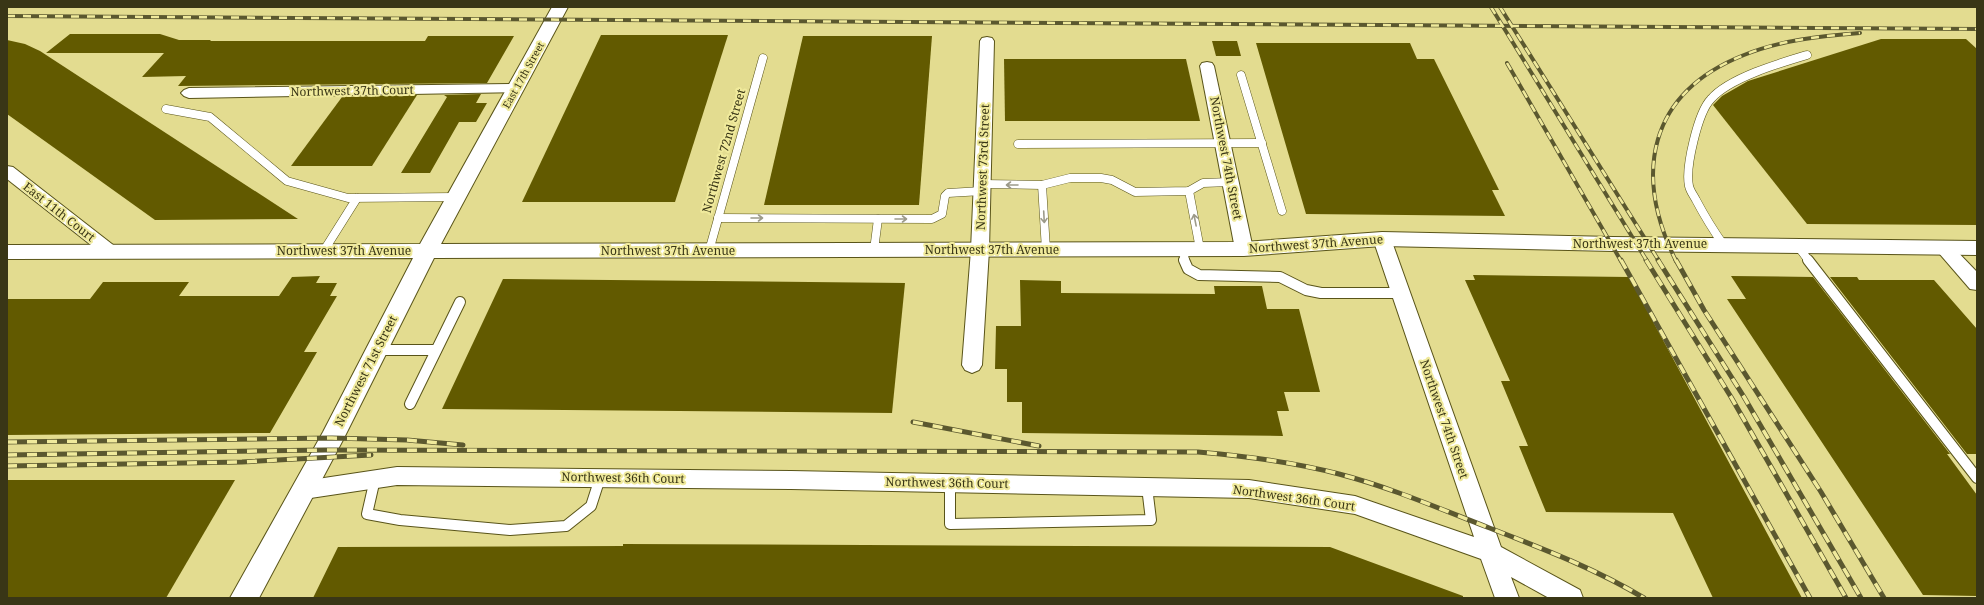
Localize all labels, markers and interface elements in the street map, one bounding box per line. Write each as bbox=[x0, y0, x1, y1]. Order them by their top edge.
street label: East 17th Street bbox=[499, 39, 547, 111]
street label: Northwest 37th Court bbox=[290, 81, 414, 100]
street label: Northwest 72nd Street bbox=[698, 87, 749, 215]
street label: Northwest 74th Street bbox=[1206, 95, 1247, 221]
street label: Northwest 73rd Street bbox=[972, 104, 993, 230]
street label: East 11th Court bbox=[20, 178, 99, 245]
one-way arrow bbox=[1006, 181, 1019, 189]
one-way arrow bbox=[1040, 210, 1047, 223]
one-way arrow bbox=[750, 214, 763, 222]
one-way arrow bbox=[1190, 214, 1198, 227]
one-way arrow bbox=[894, 215, 907, 223]
street label: Northwest 37th Avenue bbox=[1248, 230, 1384, 257]
street label: Northwest 37th Avenue bbox=[1573, 235, 1707, 252]
street label: Northwest 37th Avenue bbox=[925, 241, 1059, 258]
street label: Northwest 37th Avenue bbox=[277, 242, 411, 259]
street label: Northwest 37th Avenue bbox=[601, 242, 735, 259]
street label: Northwest 71st Street bbox=[330, 312, 401, 429]
street label: Northwest 74th Street bbox=[1416, 357, 1473, 481]
street label: Northwest 36th Court bbox=[561, 468, 685, 487]
street label: Northwest 36th Court bbox=[885, 473, 1009, 492]
street label: Northwest 36th Court bbox=[1232, 481, 1356, 514]

